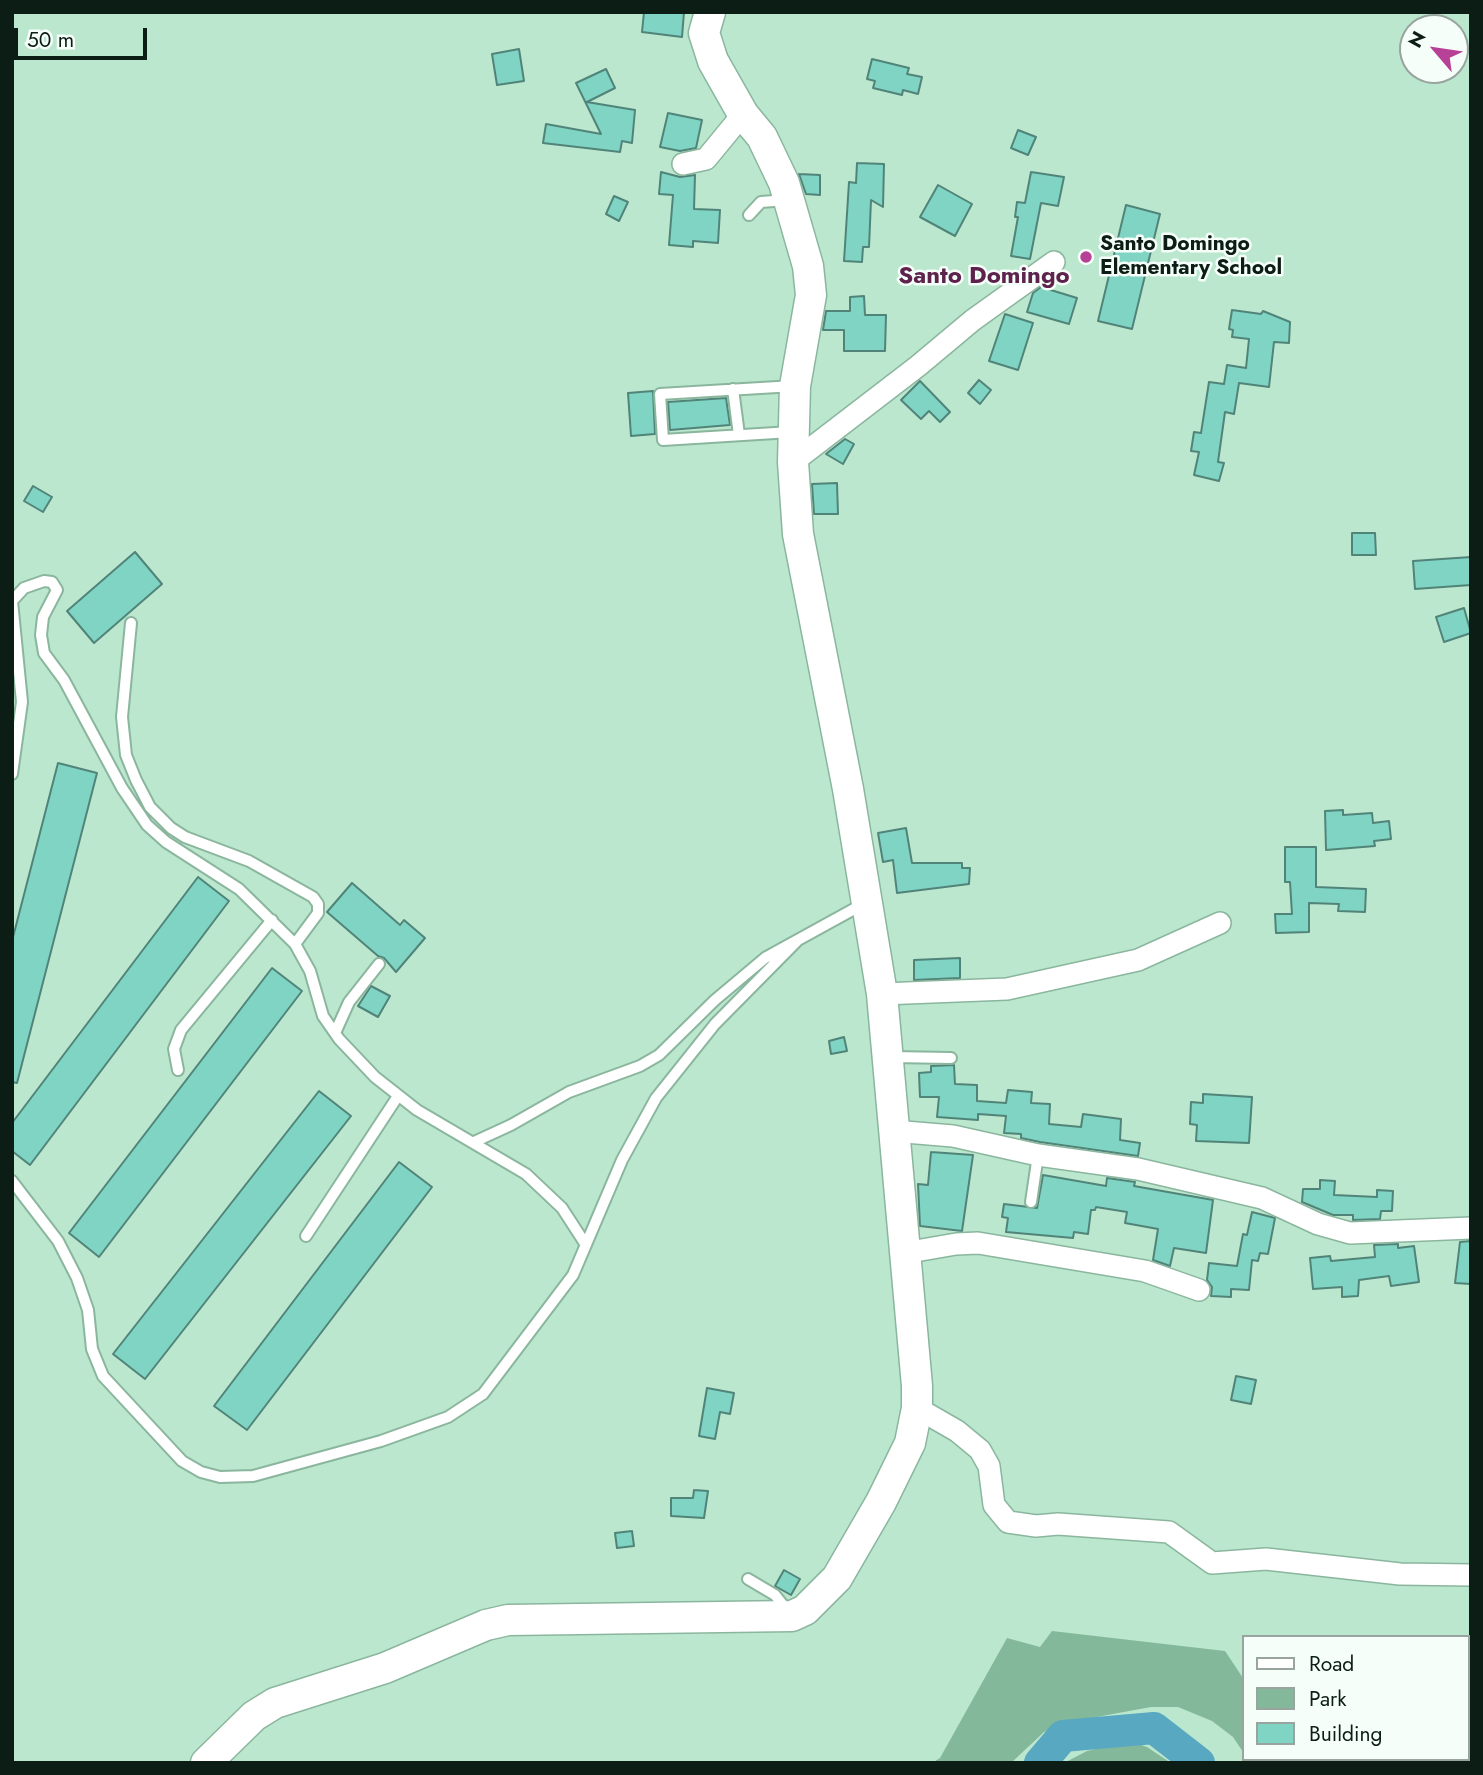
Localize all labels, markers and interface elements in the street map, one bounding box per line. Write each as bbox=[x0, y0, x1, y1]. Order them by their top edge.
scale bar bbox=[18, 14, 150, 58]
north arrow bbox=[1399, 14, 1469, 84]
text: 50 m bbox=[27, 25, 74, 55]
text: N bbox=[1401, 26, 1432, 53]
place label: Santo Domingo Elementary School bbox=[1100, 232, 1282, 282]
marker: Santo Domingo Elementary School bbox=[1078, 249, 1094, 265]
district label: Santo Domingo bbox=[898, 263, 1070, 291]
legend bbox=[1242, 1635, 1469, 1761]
text: Road bbox=[1309, 1649, 1354, 1679]
text: Park bbox=[1309, 1684, 1346, 1714]
text: Building bbox=[1309, 1719, 1382, 1749]

